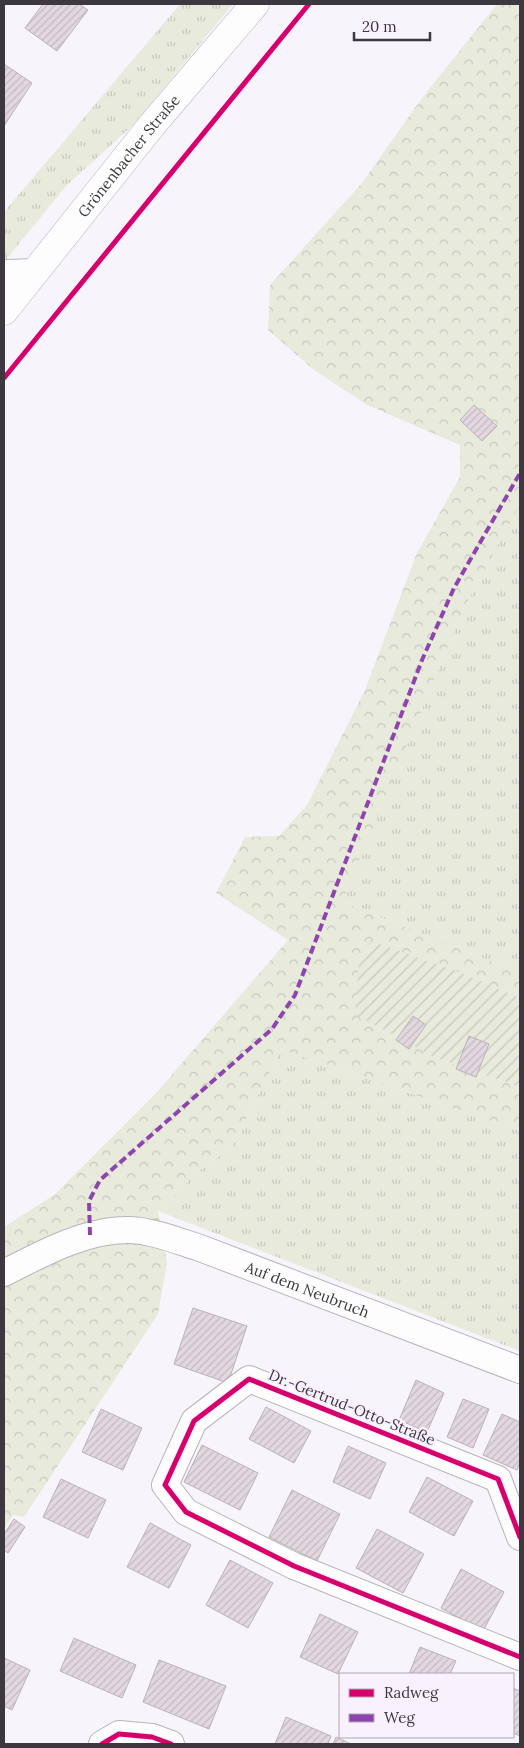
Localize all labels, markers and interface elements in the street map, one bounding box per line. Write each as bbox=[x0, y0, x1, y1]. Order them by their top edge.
scale bar bbox=[354, 10, 430, 42]
text: 20 m bbox=[362, 17, 397, 36]
street label: Grönenbacher Straße bbox=[73, 91, 183, 221]
street label: Auf dem Neubruch bbox=[242, 1256, 372, 1321]
street label: Dr.-Gertrud-Otto-Straße bbox=[266, 1365, 438, 1449]
legend bbox=[339, 1673, 514, 1738]
text: Radweg bbox=[384, 1683, 439, 1702]
text: Weg bbox=[384, 1708, 415, 1727]

